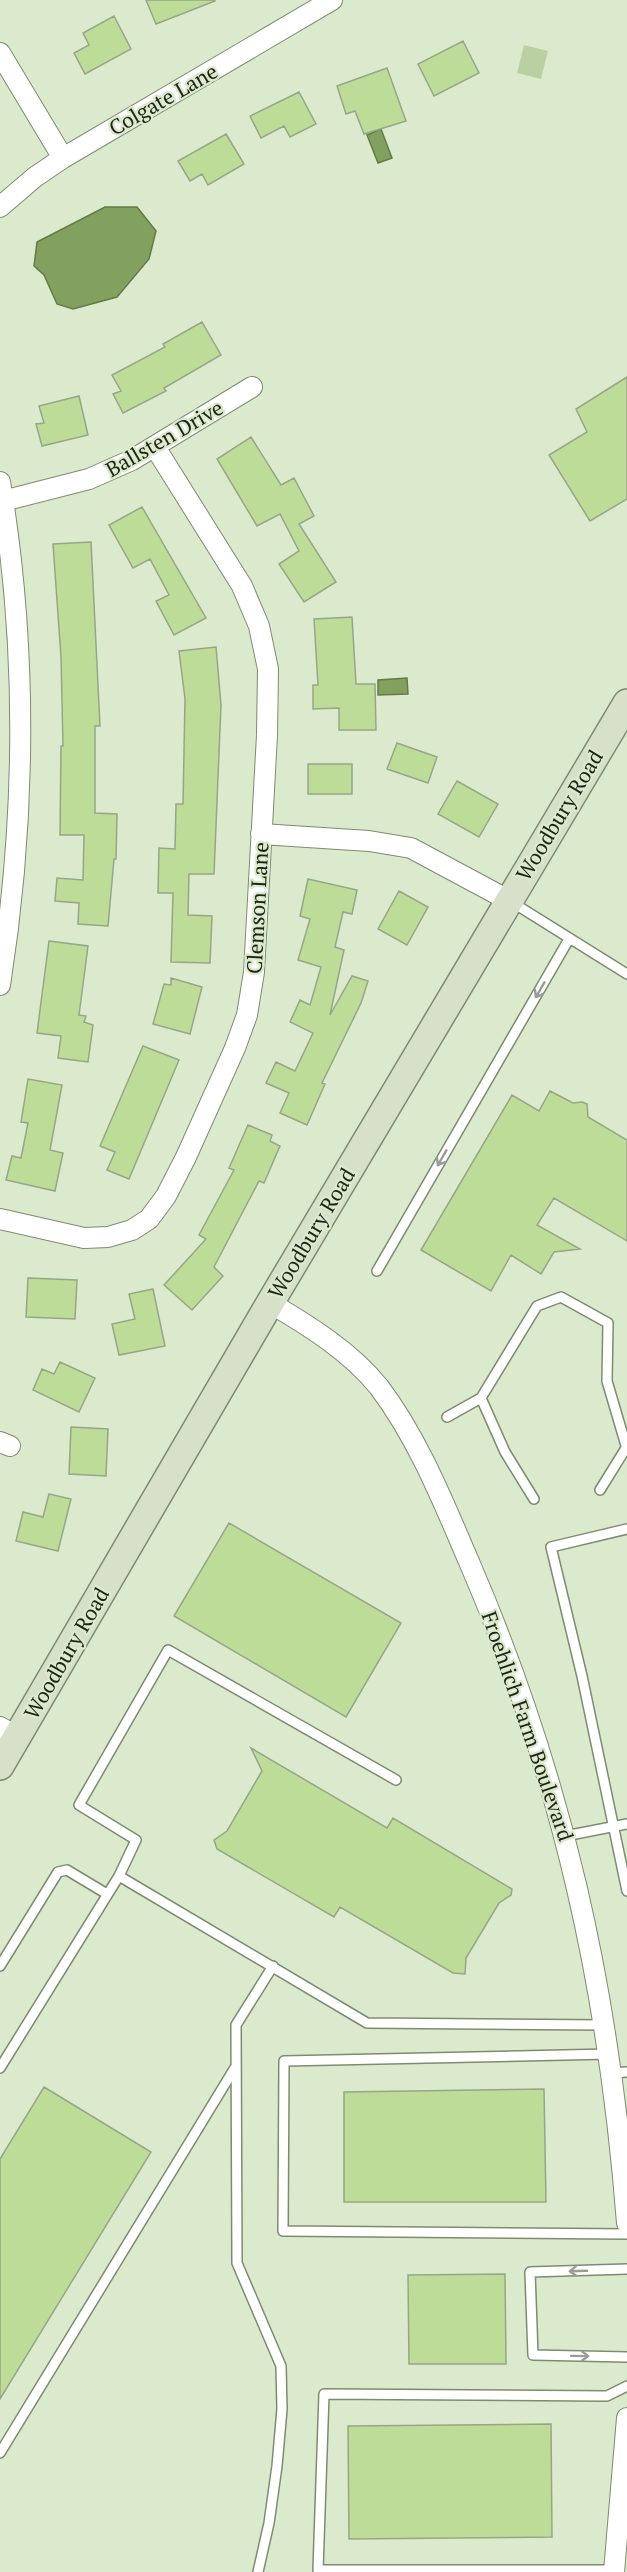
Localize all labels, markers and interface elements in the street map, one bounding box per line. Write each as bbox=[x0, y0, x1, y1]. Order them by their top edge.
street label: Colgate Lane bbox=[104, 57, 222, 141]
street label: Ballsten Drive bbox=[100, 393, 228, 483]
street label: Woodbury Road bbox=[509, 744, 609, 885]
street label: Clemson Lane bbox=[240, 841, 274, 975]
one-way arrow bbox=[534, 980, 545, 998]
one-way arrow bbox=[436, 1149, 448, 1166]
street label: Woodbury Road bbox=[261, 1162, 361, 1303]
street label: Woodbury Road bbox=[17, 1582, 115, 1724]
street label: Froehlich Farm Boulevard bbox=[475, 1607, 581, 1845]
one-way arrow bbox=[569, 2265, 589, 2277]
one-way arrow bbox=[570, 2351, 590, 2362]

